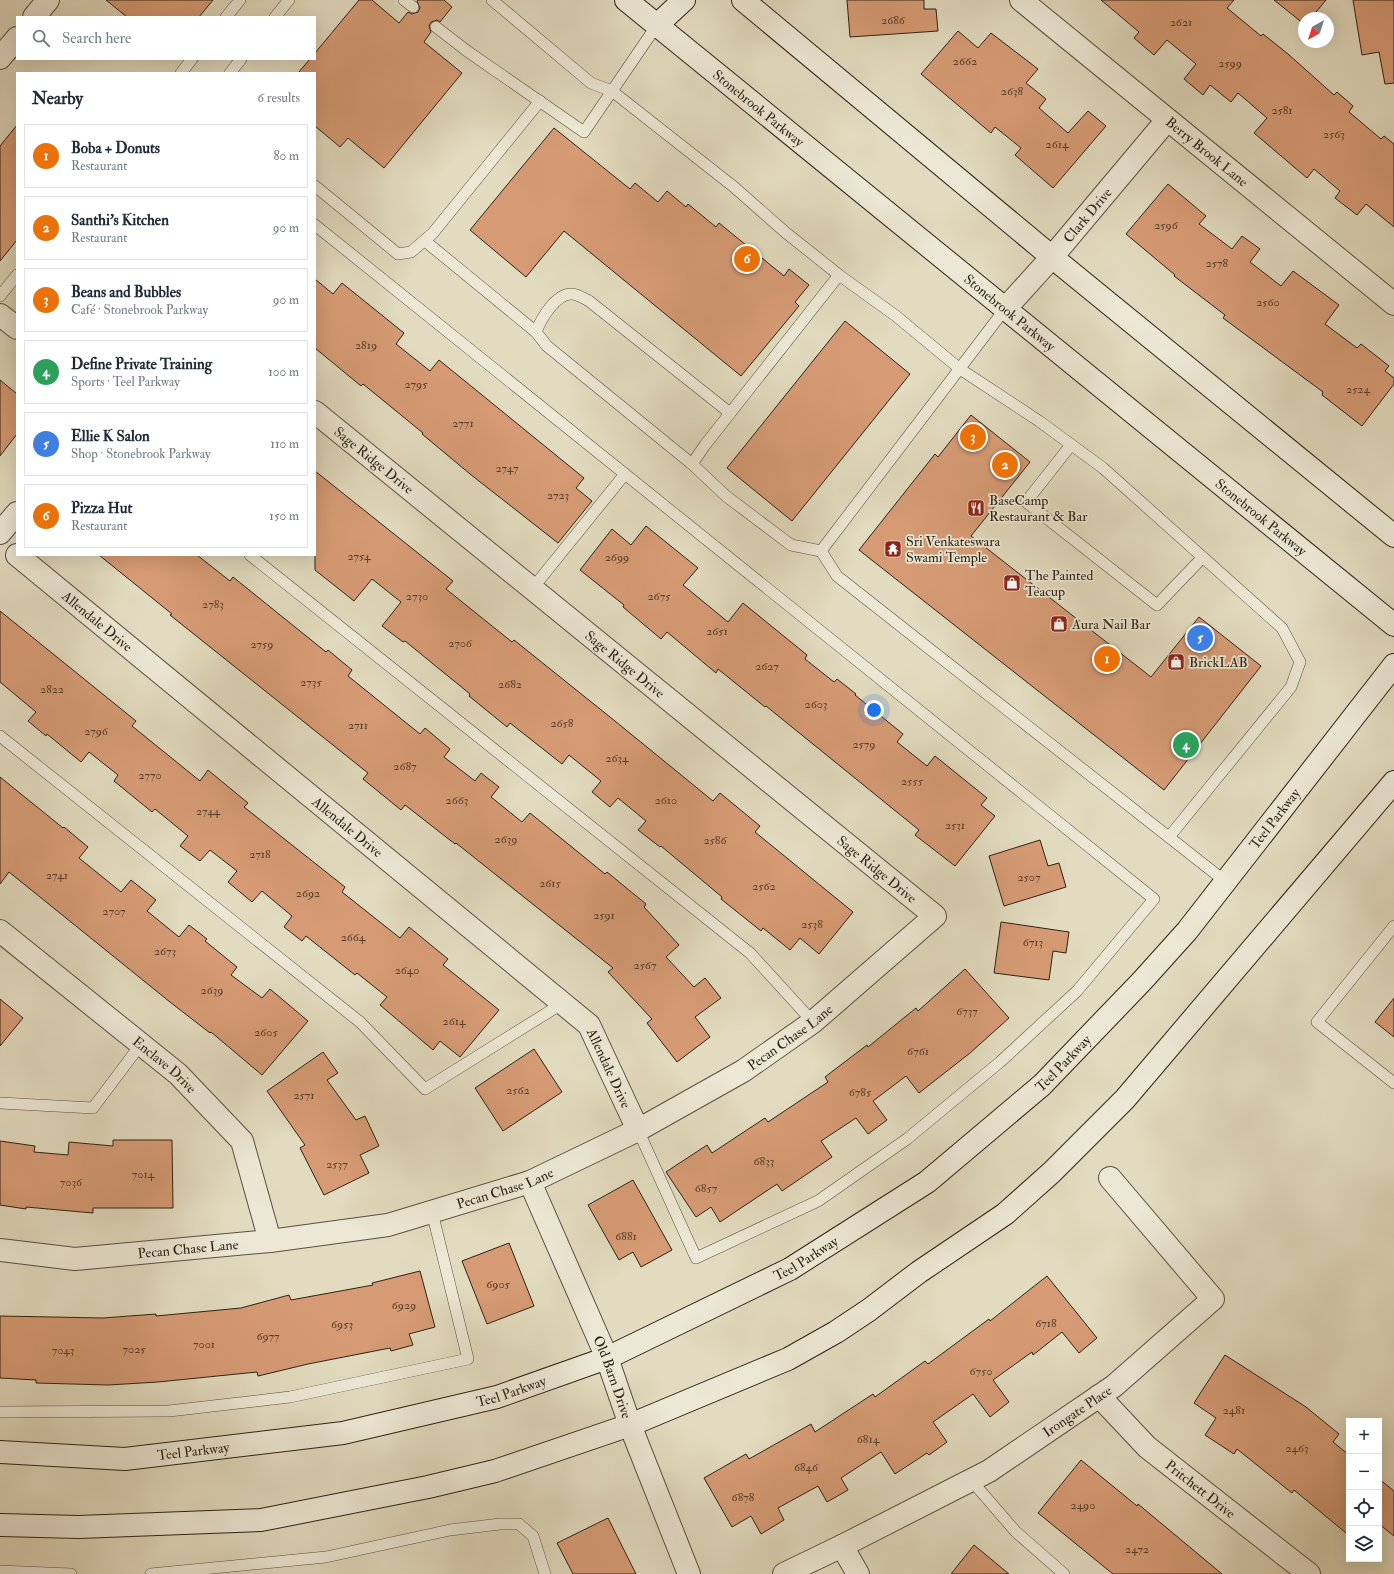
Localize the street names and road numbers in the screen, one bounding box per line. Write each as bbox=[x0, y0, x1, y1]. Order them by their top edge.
street label: Stonebrook Parkway bbox=[709, 66, 808, 152]
street label: Berry Brook Lane bbox=[1162, 114, 1251, 191]
street label: Clark Drive bbox=[1060, 184, 1116, 246]
street label: Stonebrook Parkway bbox=[960, 271, 1059, 356]
street label: Sage Ridge Drive bbox=[330, 423, 417, 498]
street label: Stonebrook Parkway bbox=[1212, 475, 1311, 561]
street label: Allendale Drive bbox=[58, 587, 136, 655]
street label: Sage Ridge Drive bbox=[581, 627, 668, 702]
street label: Teel Parkway bbox=[1246, 784, 1305, 853]
street label: Allendale Drive bbox=[308, 793, 386, 861]
street label: Sage Ridge Drive bbox=[833, 832, 920, 907]
street label: Pecan Chase Lane bbox=[744, 1001, 836, 1074]
street label: Allendale Drive bbox=[582, 1025, 635, 1111]
street label: Teel Parkway bbox=[1032, 1031, 1096, 1096]
street label: Enclave Drive bbox=[129, 1033, 200, 1097]
street label: Pecan Chase Lane bbox=[455, 1164, 556, 1213]
street label: Teel Parkway bbox=[771, 1232, 843, 1285]
street label: Pecan Chase Lane bbox=[137, 1236, 239, 1262]
street label: Old Barn Drive bbox=[589, 1333, 635, 1421]
street label: Teel Parkway bbox=[475, 1372, 550, 1411]
street label: Irongate Place bbox=[1040, 1382, 1115, 1441]
street label: Teel Parkway bbox=[156, 1439, 231, 1464]
street label: Pritchett Drive bbox=[1162, 1457, 1239, 1522]

